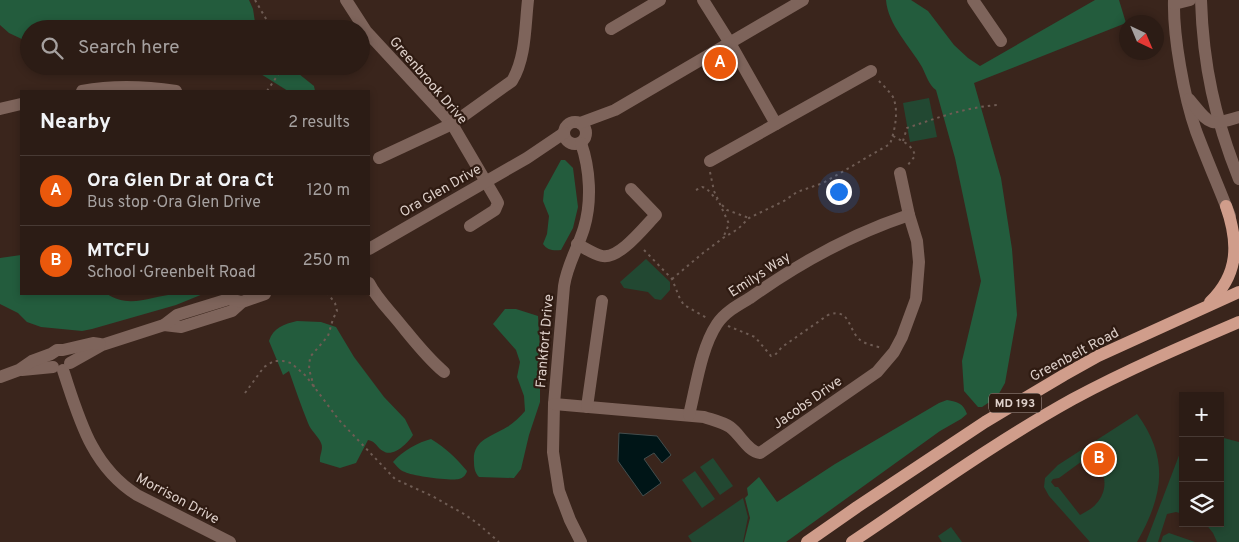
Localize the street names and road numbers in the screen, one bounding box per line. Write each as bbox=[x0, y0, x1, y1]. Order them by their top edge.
street label: Greenbrook Drive bbox=[385, 34, 471, 128]
street label: Ora Glen Drive bbox=[397, 161, 485, 222]
street label: Emilys Way bbox=[726, 249, 794, 302]
street label: Frankfort Drive bbox=[533, 293, 558, 389]
street label: Greenbelt Road bbox=[1027, 325, 1122, 386]
street label: Jacobs Drive bbox=[770, 373, 846, 433]
road number: MD 193 bbox=[989, 393, 1041, 412]
street label: Morrison Drive bbox=[133, 470, 222, 528]

